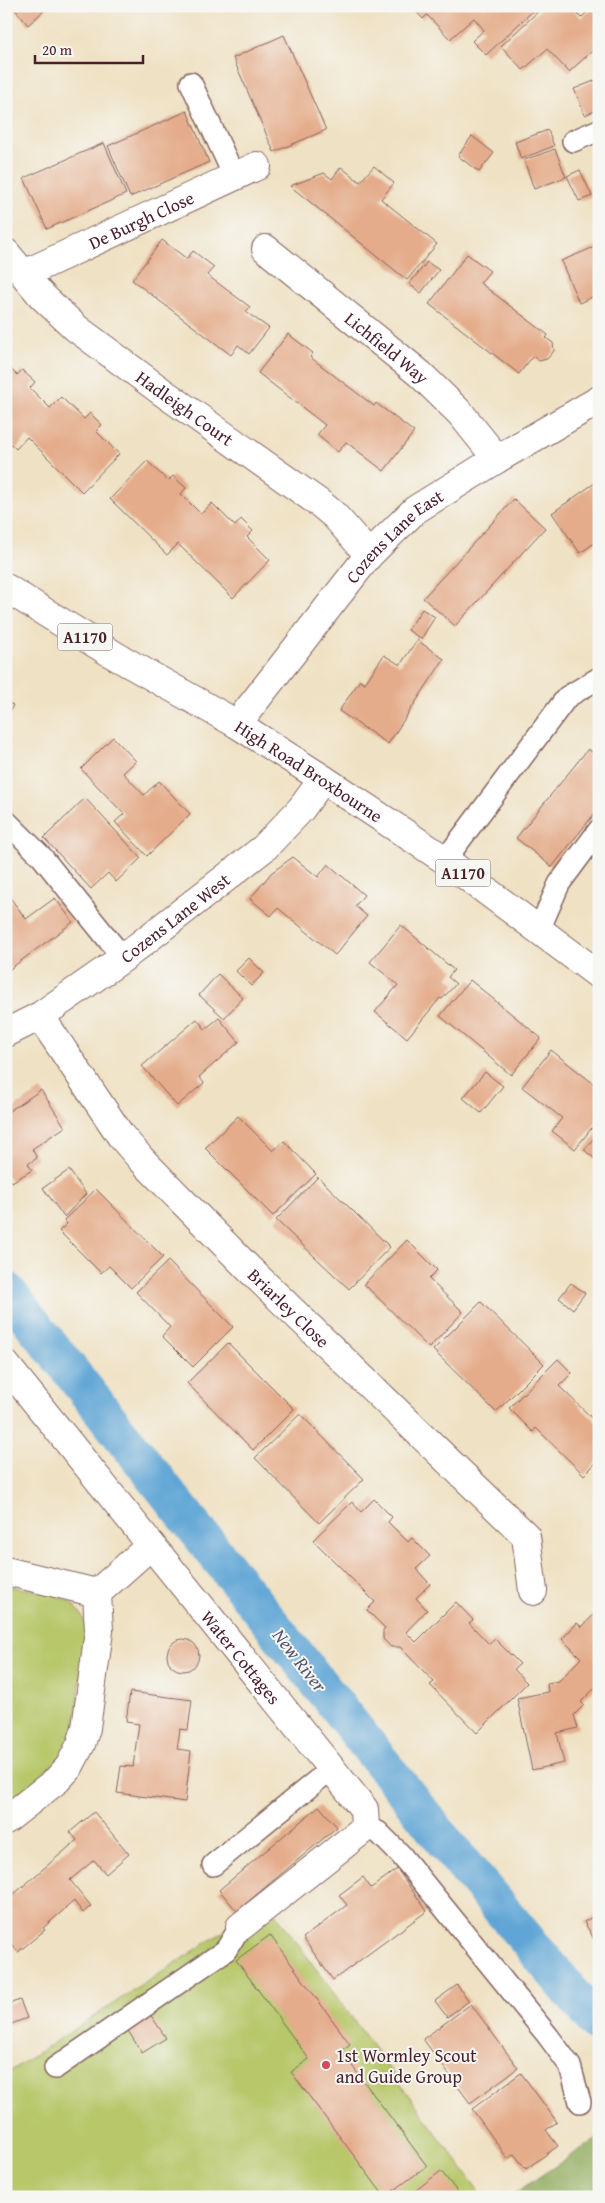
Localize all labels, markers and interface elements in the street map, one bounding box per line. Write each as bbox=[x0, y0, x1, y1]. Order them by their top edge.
scale bar bbox=[35, 32, 142, 64]
text: 20 m bbox=[42, 39, 73, 60]
street label: De Burgh Close bbox=[84, 184, 198, 256]
street label: Lichfield Way bbox=[339, 305, 436, 390]
street label: Hadleigh Court bbox=[131, 364, 240, 452]
street label: Cozens Lane East bbox=[339, 482, 449, 589]
road number: A1170 bbox=[58, 624, 112, 650]
street label: High Road Broxbourne bbox=[230, 713, 388, 829]
road number: A1170 bbox=[436, 860, 490, 886]
street label: Cozens Lane West bbox=[114, 866, 236, 969]
street label: Briarley Close bbox=[242, 1261, 336, 1354]
street label: Water Cottages bbox=[195, 1604, 288, 1710]
water label: New River bbox=[266, 1622, 334, 1698]
place label: 1st Wormley Scout and Guide Group bbox=[336, 2042, 477, 2090]
marker: 1st Wormley Scout and Guide Group bbox=[320, 2059, 332, 2071]

